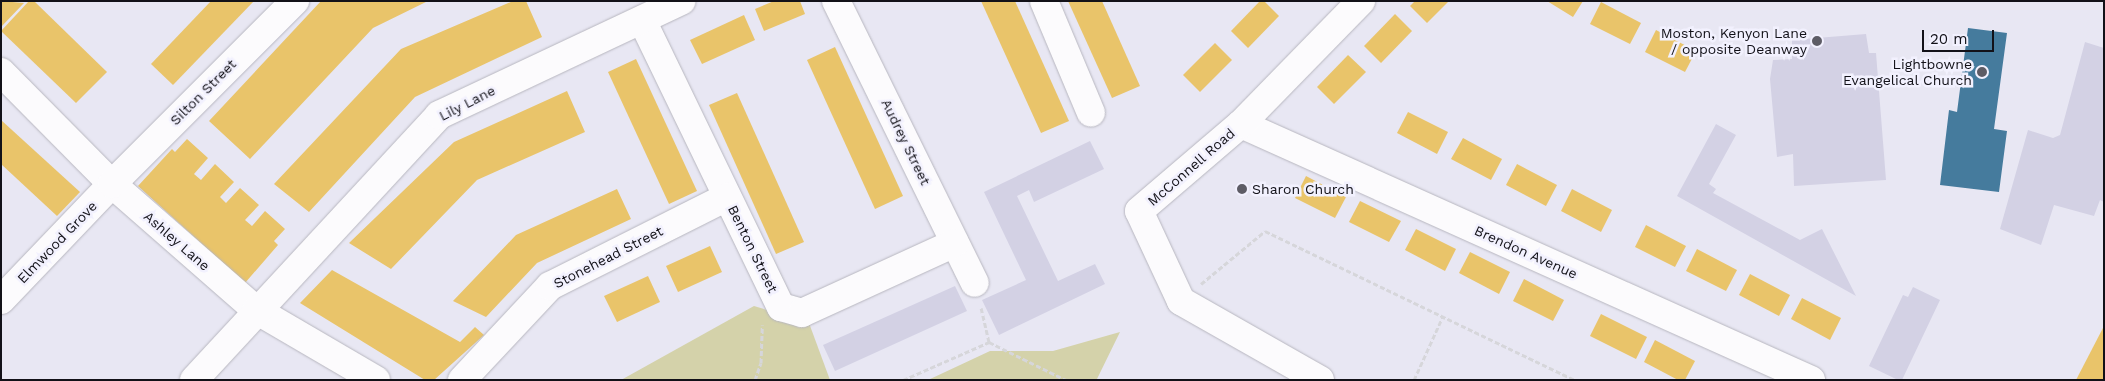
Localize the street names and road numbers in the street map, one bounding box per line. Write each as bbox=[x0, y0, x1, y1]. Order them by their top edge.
street label: Silton Street bbox=[166, 55, 240, 129]
street label: Lily Lane bbox=[436, 82, 498, 124]
street label: Audrey Street bbox=[878, 96, 934, 188]
street label: McConnell Road bbox=[1144, 124, 1238, 210]
street label: Elmwood Grove bbox=[14, 197, 100, 287]
street label: Benton Street bbox=[724, 202, 782, 296]
street label: Ashley Lane bbox=[140, 208, 214, 274]
street label: Stonehead Street bbox=[551, 222, 665, 292]
street label: Brendon Avenue bbox=[1472, 222, 1580, 282]

